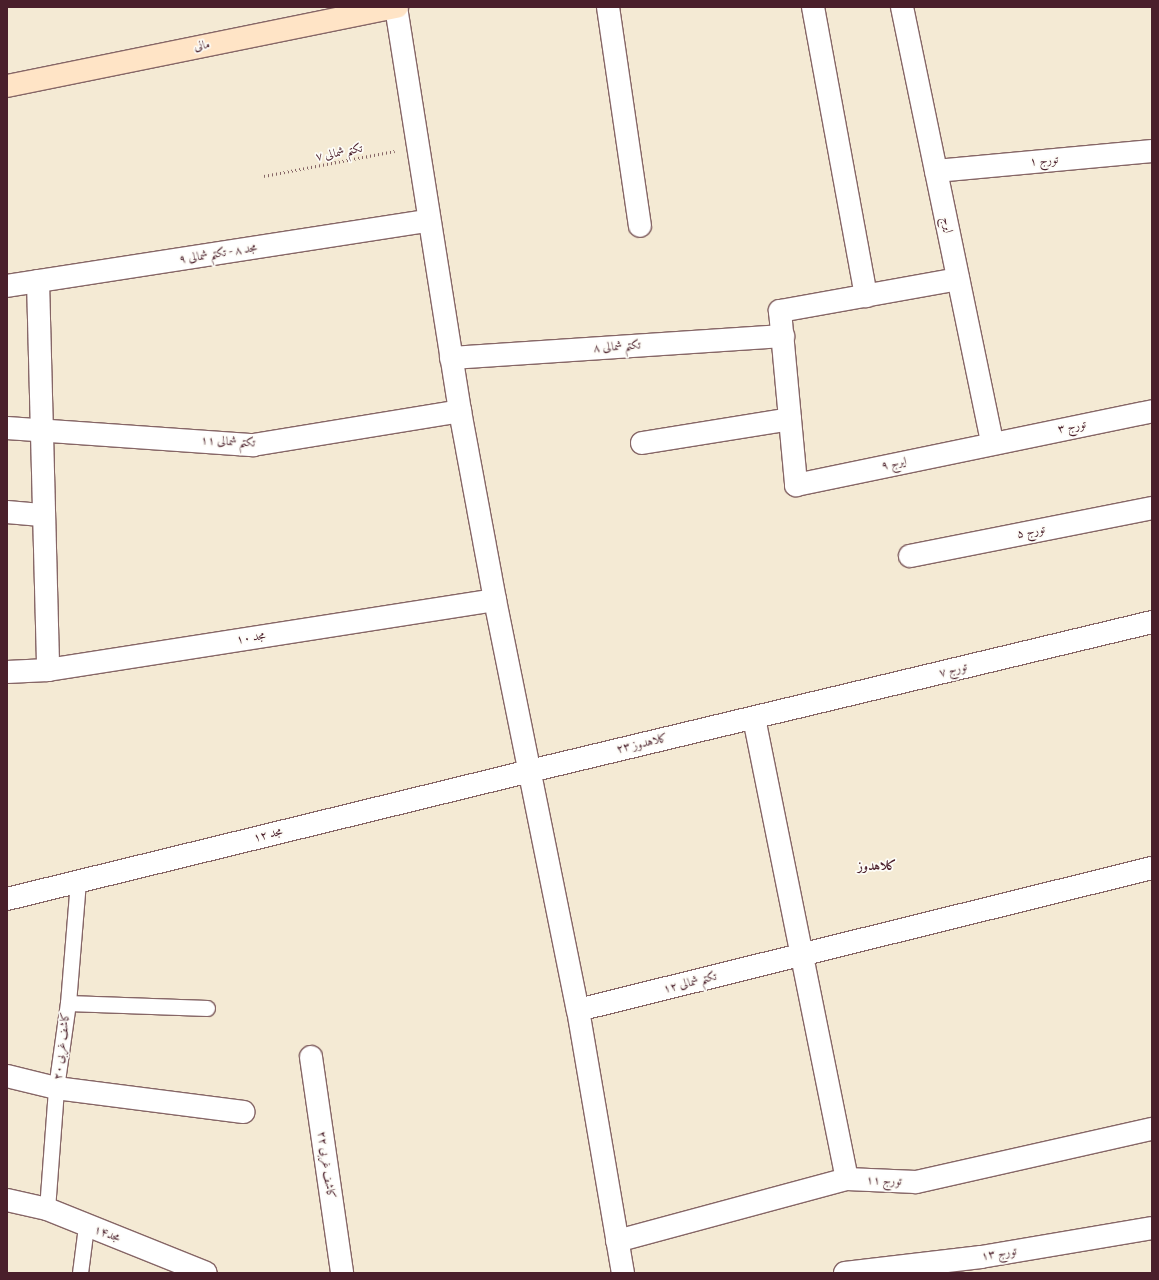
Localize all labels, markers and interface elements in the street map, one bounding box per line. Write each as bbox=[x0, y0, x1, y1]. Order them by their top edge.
street label: مانی bbox=[193, 37, 211, 55]
street label: تکتم شمالی ۷ bbox=[314, 141, 364, 165]
street label: تورج ۱ bbox=[1029, 153, 1059, 169]
street label: ایرج bbox=[938, 216, 956, 234]
street label: مجد ۸ - تکتم شمالی ۹ bbox=[178, 241, 258, 267]
street label: تکتم شمالی ۸ bbox=[593, 338, 641, 356]
street label: تورج ۳ bbox=[1057, 417, 1087, 437]
street label: تکتم شمالی ۱۱ bbox=[200, 433, 256, 451]
street label: ایرج ۹ bbox=[880, 454, 908, 474]
street label: تورج ۵ bbox=[1016, 522, 1046, 542]
street label: مجد ۱۰ bbox=[235, 629, 267, 647]
street label: تورج ۷ bbox=[937, 660, 969, 680]
street label: کلاهدوز ۲۳ bbox=[615, 731, 669, 757]
street label: مجد ۱۲ bbox=[252, 824, 284, 846]
district label: کلاهدوز bbox=[858, 858, 896, 874]
street label: تکتم شمالی ۱۲ bbox=[662, 969, 718, 997]
street label: کاشف غربی ۲۰ bbox=[51, 1011, 73, 1081]
street label: کاشف غربی ۲۲ bbox=[314, 1130, 338, 1200]
street label: تورج ۱۱ bbox=[866, 1173, 902, 1189]
street label: مجد۱۴ bbox=[92, 1222, 122, 1246]
street label: تورج ۱۳ bbox=[980, 1244, 1018, 1264]

